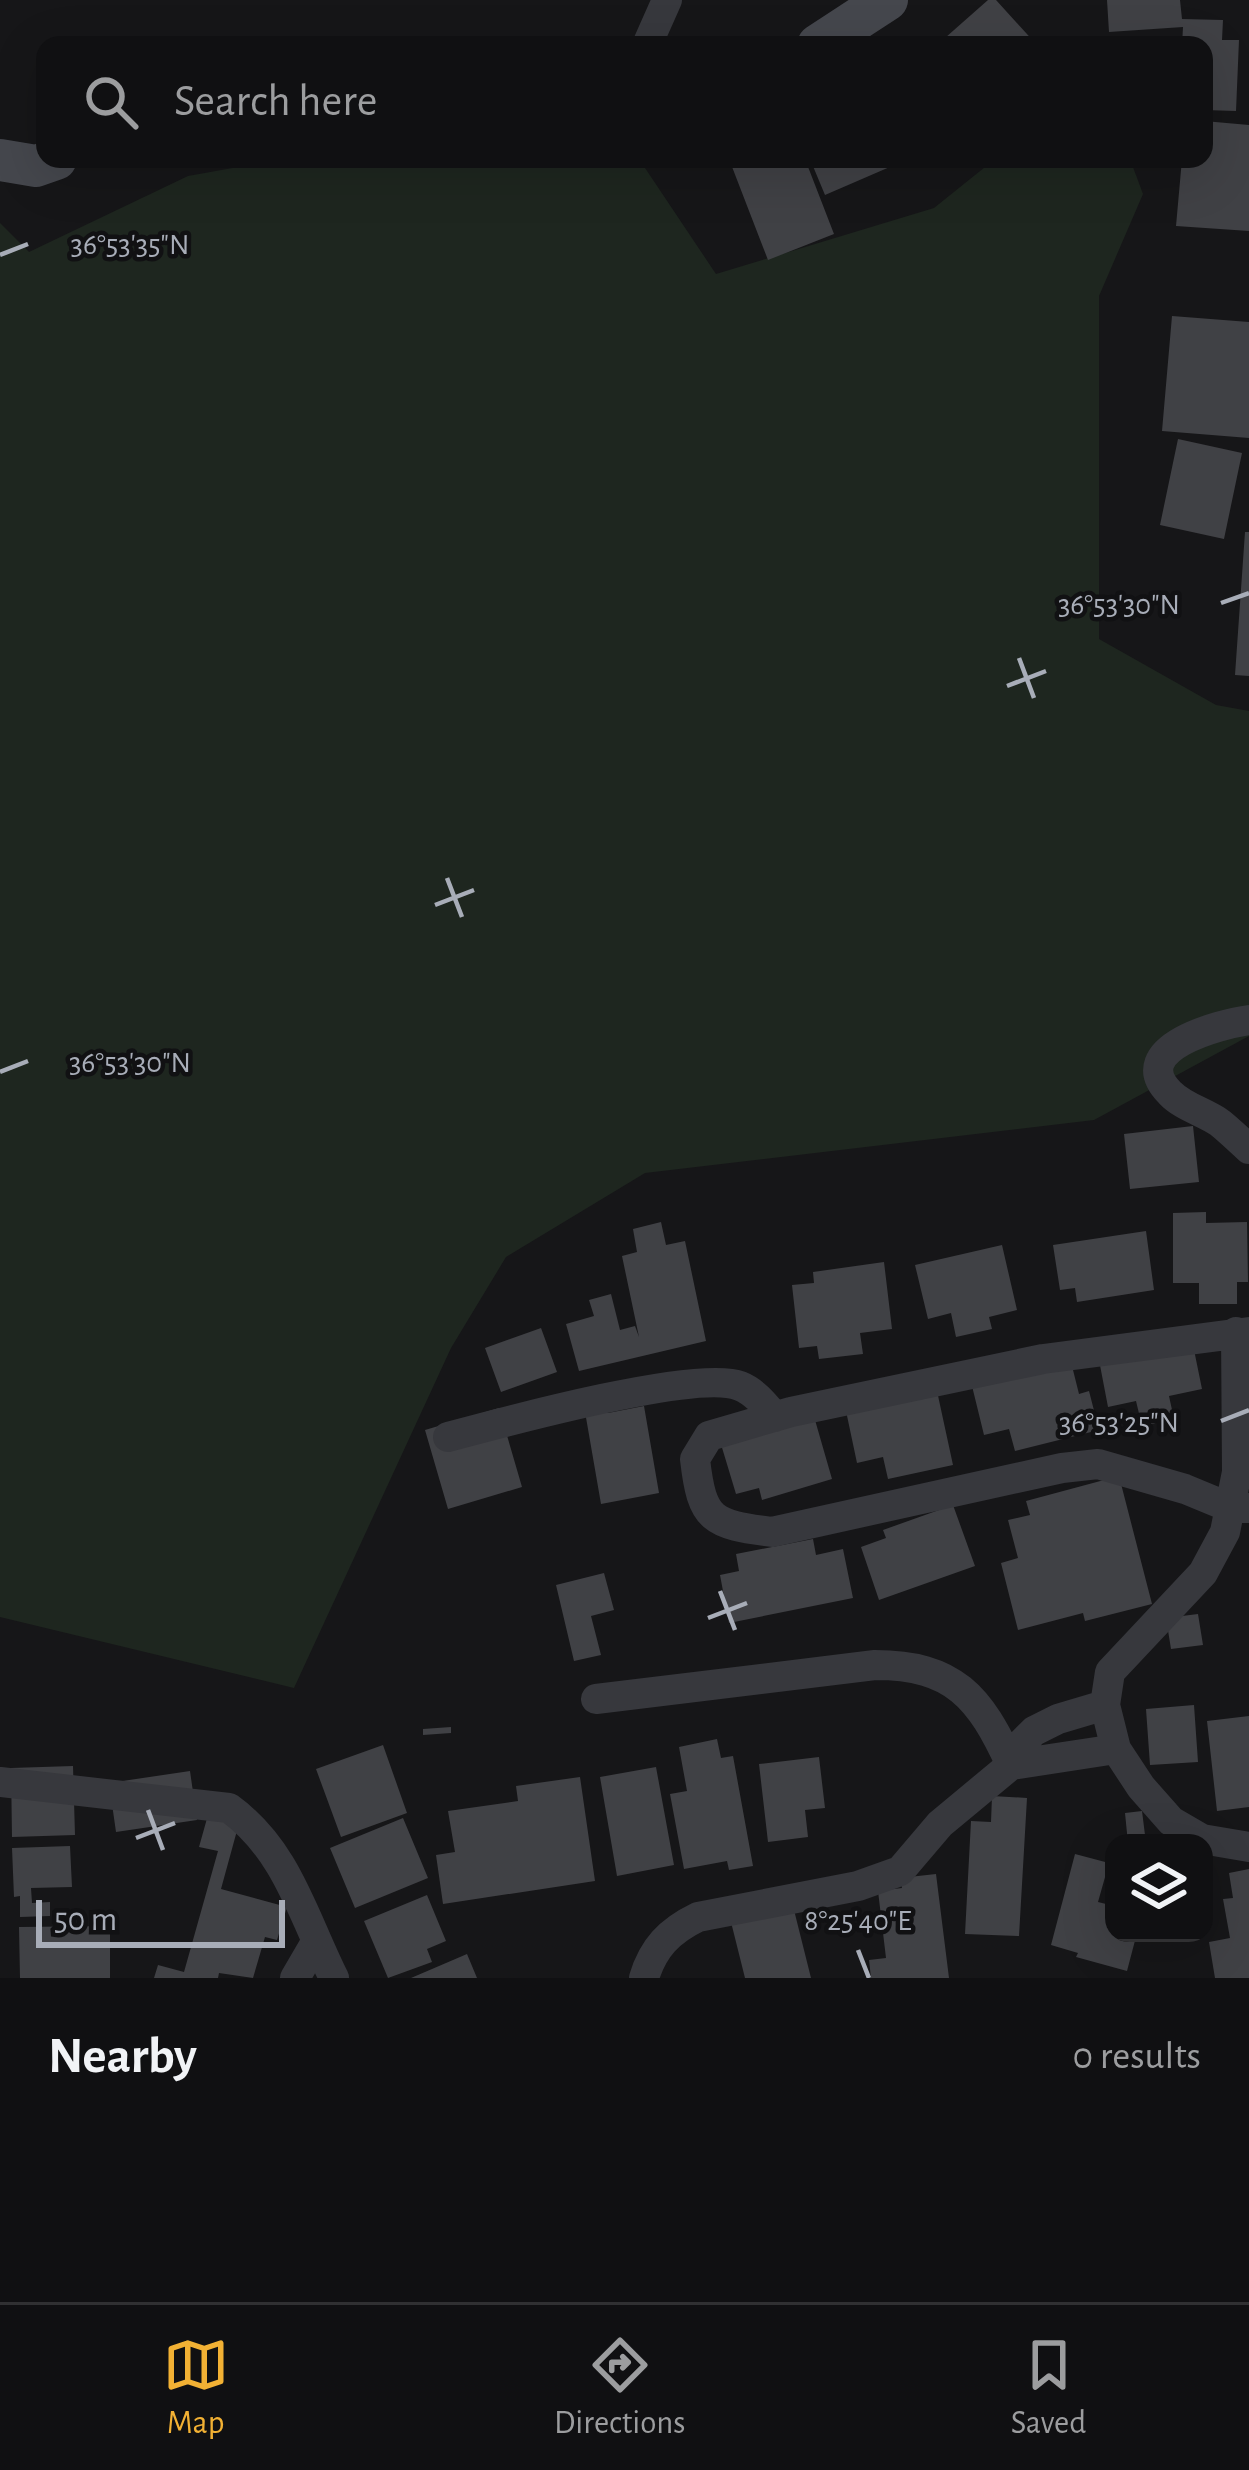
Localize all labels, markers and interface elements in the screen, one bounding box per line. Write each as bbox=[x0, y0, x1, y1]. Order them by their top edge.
search box bbox=[36, 36, 1213, 168]
icon: search bbox=[78, 69, 144, 135]
text: Search here bbox=[174, 79, 377, 124]
text: 36°53'35"N bbox=[71, 230, 189, 260]
text: 36°53'30"N bbox=[1058, 590, 1180, 620]
text: 36°53'30"N bbox=[69, 1048, 191, 1078]
text: 36°53'25"N bbox=[1059, 1408, 1179, 1438]
map controls bbox=[1105, 1834, 1213, 1942]
button: layers bbox=[1105, 1834, 1213, 1942]
scale bar bbox=[36, 1894, 285, 1947]
text: 50 m bbox=[54, 1904, 117, 1937]
text: 8°25'40"E bbox=[804, 1906, 912, 1936]
text: Nearby bbox=[48, 2031, 197, 2082]
text: 0 results bbox=[1073, 2037, 1201, 2076]
tab: Map bbox=[163, 2332, 229, 2444]
tab: Directions bbox=[554, 2332, 685, 2444]
tab: Saved bbox=[1011, 2332, 1086, 2444]

